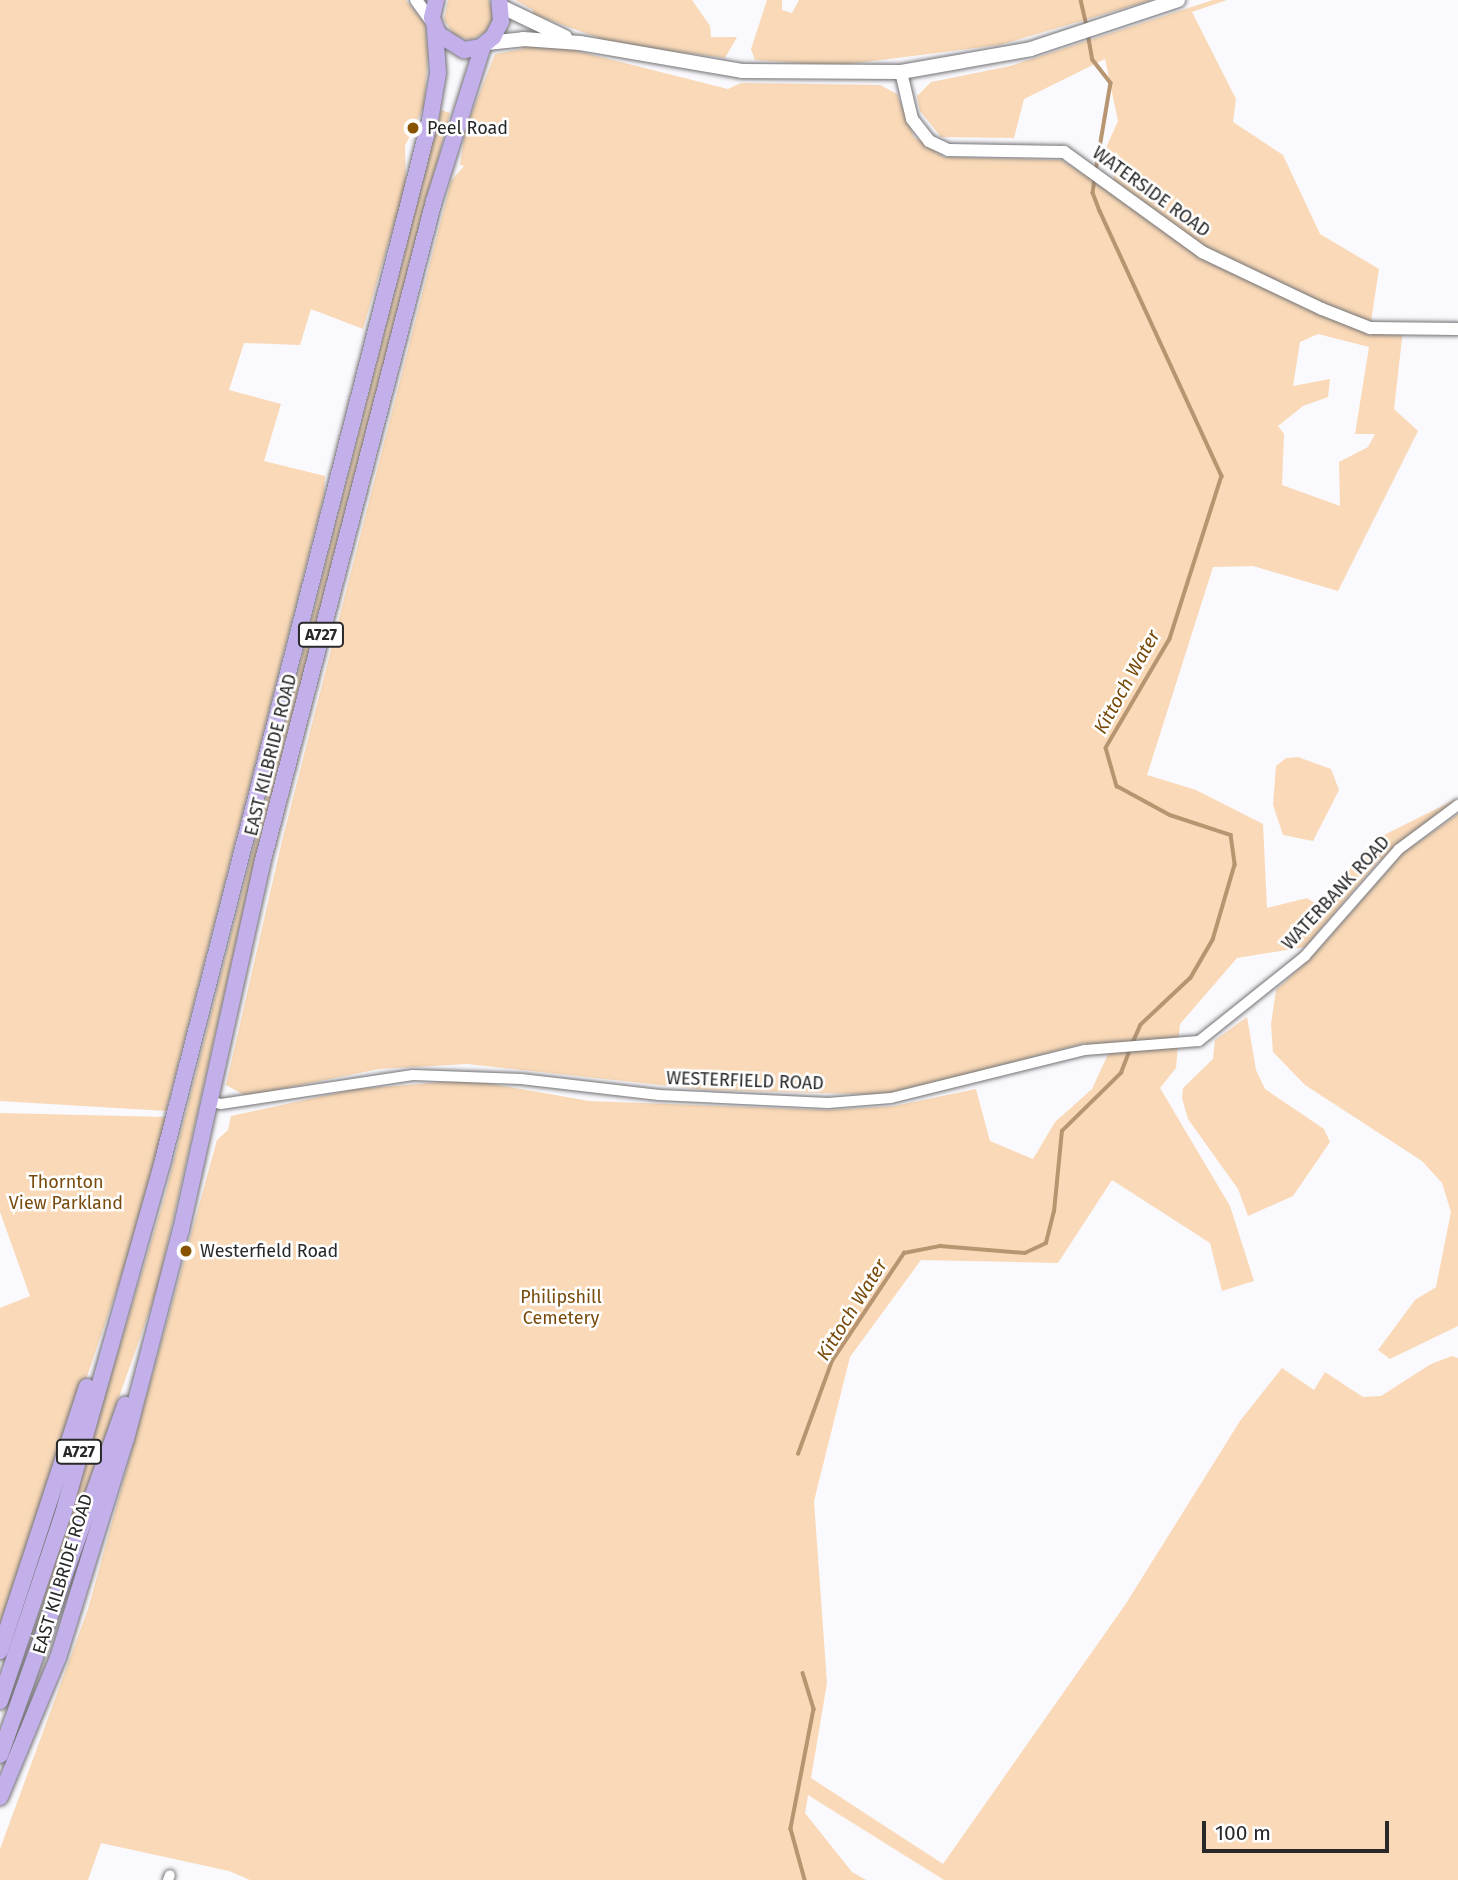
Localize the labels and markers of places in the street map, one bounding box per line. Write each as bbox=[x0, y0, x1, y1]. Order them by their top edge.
place label: Peel Road bbox=[427, 117, 508, 139]
marker: Peel Road bbox=[405, 120, 421, 136]
place label: Westerfield Road bbox=[200, 1240, 338, 1262]
marker: Westerfield Road bbox=[178, 1243, 194, 1259]

